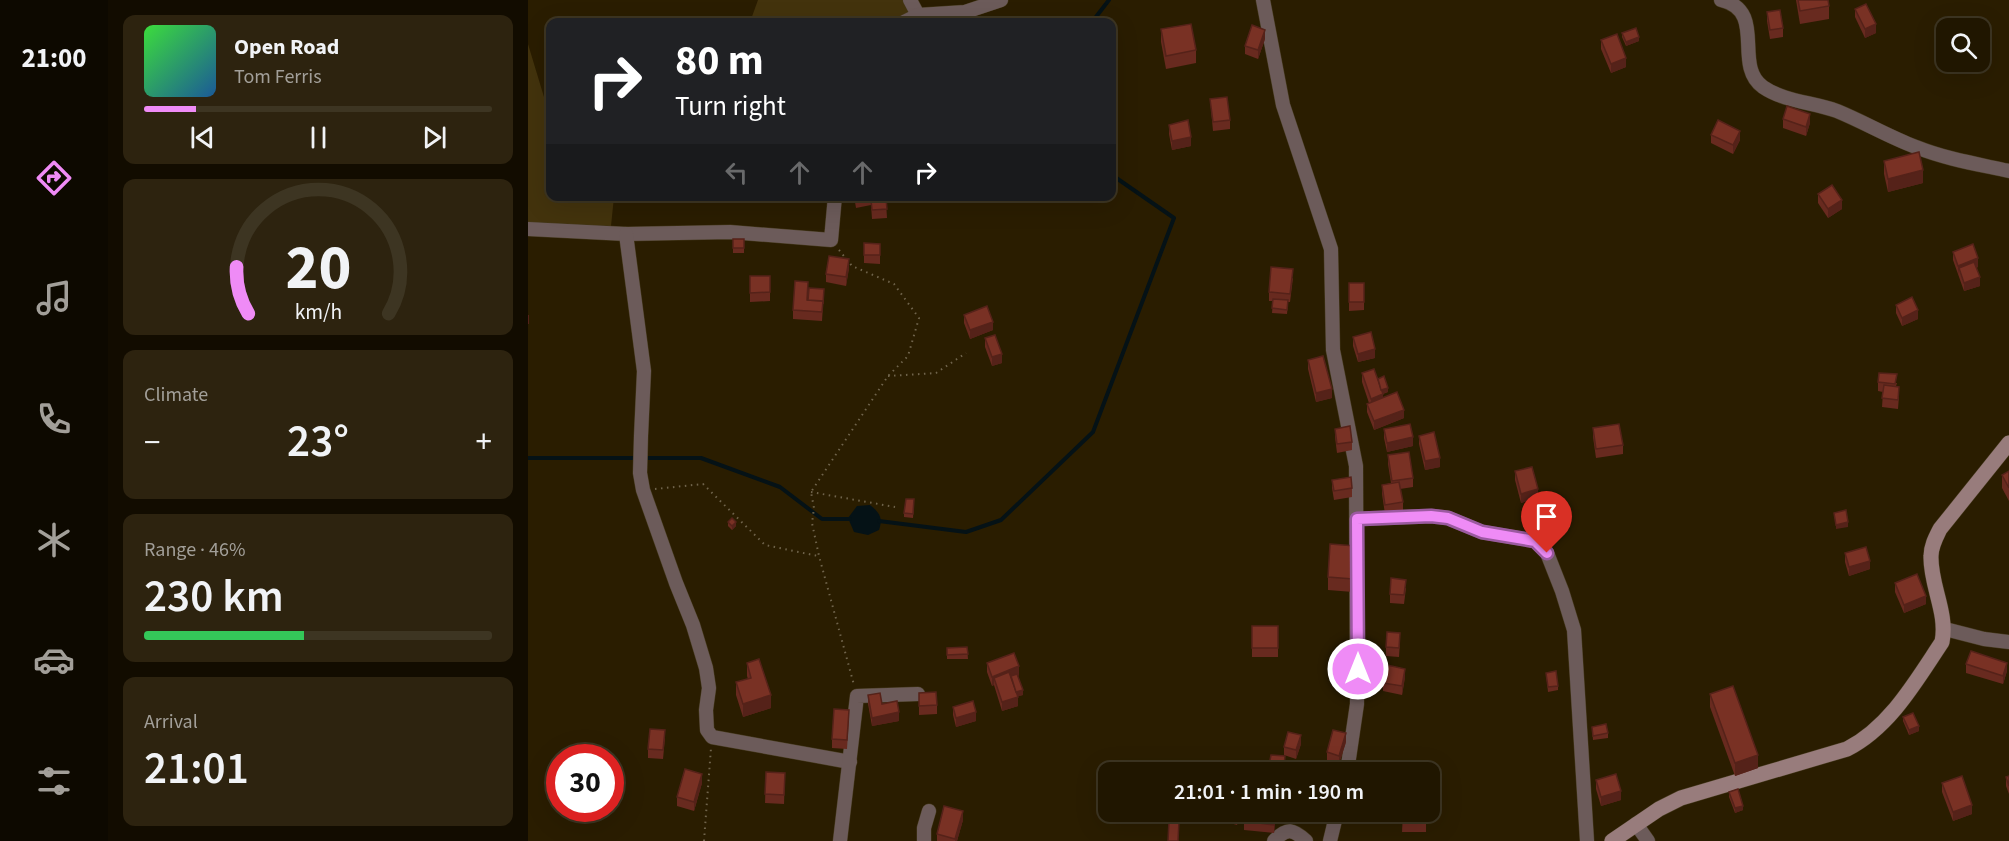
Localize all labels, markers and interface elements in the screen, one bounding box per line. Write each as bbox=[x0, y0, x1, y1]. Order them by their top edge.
map controls bbox=[1936, 18, 1990, 72]
button: search bbox=[1936, 18, 1990, 72]
text: Open Road bbox=[234, 31, 339, 63]
text: 80 m bbox=[675, 31, 764, 91]
text: 21:00 bbox=[21, 39, 87, 78]
icon: right bbox=[576, 42, 654, 120]
text: Tom Ferris bbox=[234, 63, 322, 91]
text: Turn right bbox=[675, 87, 786, 126]
icon: previous bbox=[186, 121, 219, 154]
icon: pause bbox=[302, 121, 335, 154]
icon: next bbox=[418, 121, 451, 154]
icon: left bbox=[720, 156, 753, 189]
icon: ahead bbox=[783, 156, 816, 189]
icon: ahead bbox=[846, 156, 879, 189]
icon: right bbox=[909, 156, 942, 189]
icon: directions bbox=[33, 157, 75, 199]
text: 20 bbox=[285, 224, 351, 313]
icon: music bbox=[33, 277, 75, 319]
text: km/h bbox=[294, 297, 342, 328]
text: Climate bbox=[144, 381, 208, 409]
icon: phone bbox=[33, 398, 75, 440]
text: 23° bbox=[287, 410, 349, 474]
text: − bbox=[144, 419, 160, 466]
text: + bbox=[476, 419, 492, 466]
pin bbox=[1521, 491, 1572, 553]
icon: arrive bbox=[1530, 500, 1563, 533]
icon: climate bbox=[33, 519, 75, 561]
text: Range · 46% bbox=[144, 536, 245, 564]
text: 230 km bbox=[144, 565, 284, 629]
position arrow bbox=[1326, 637, 1390, 701]
icon: car bbox=[33, 639, 75, 681]
text: Arrival bbox=[144, 708, 198, 736]
text: 21:01 bbox=[144, 737, 249, 801]
speed limit sign: 30 bbox=[546, 744, 624, 822]
icon: filters bbox=[33, 760, 75, 802]
text: 21:01 · 1 min · 190 m bbox=[1174, 776, 1364, 808]

